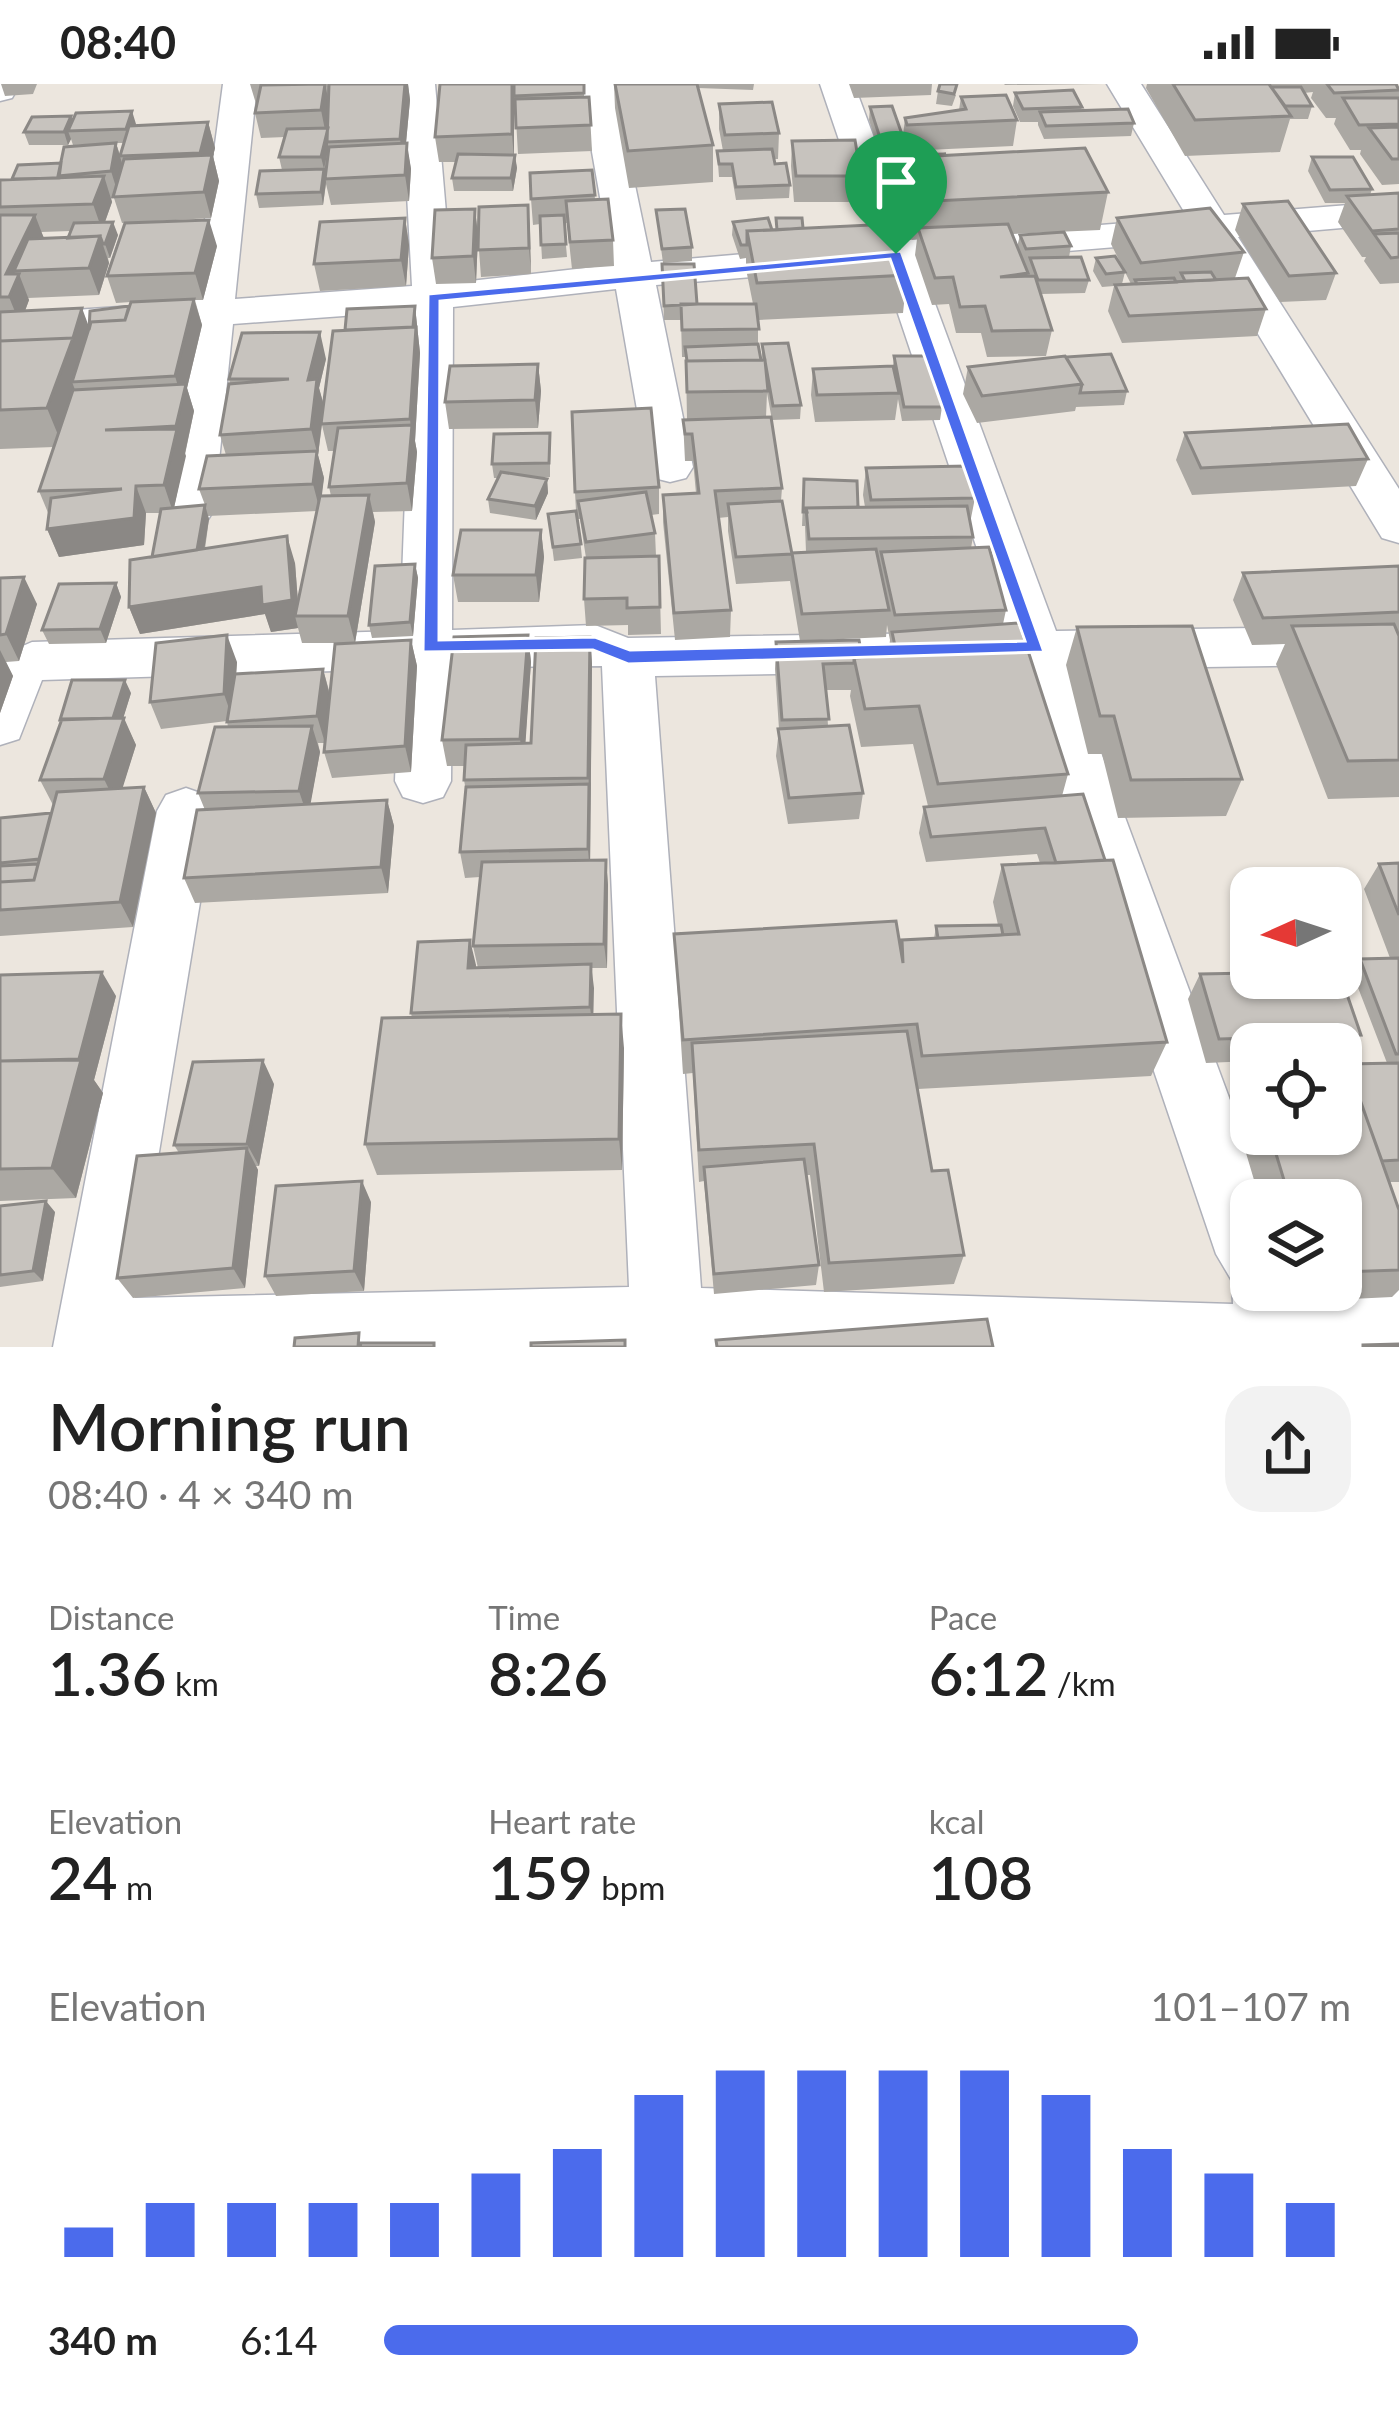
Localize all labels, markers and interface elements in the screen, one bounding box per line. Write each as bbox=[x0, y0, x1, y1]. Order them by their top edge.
text: 08:40 bbox=[60, 15, 176, 69]
pin bbox=[845, 131, 947, 254]
icon: arrive bbox=[863, 149, 929, 215]
north arrow bbox=[1230, 867, 1362, 999]
map controls bbox=[1230, 867, 1362, 1311]
button: locate bbox=[1230, 1023, 1362, 1155]
button: layers bbox=[1230, 1179, 1362, 1311]
text: Morning run bbox=[48, 1386, 411, 1465]
button: share bbox=[1225, 1386, 1351, 1512]
text: 08:40 · 4 × 340 m bbox=[48, 1471, 353, 1517]
text: Distance bbox=[48, 1597, 175, 1637]
text: Time bbox=[488, 1597, 560, 1637]
text: Pace bbox=[929, 1597, 997, 1637]
text: 1.36 bbox=[48, 1637, 167, 1709]
text: 8:26 bbox=[488, 1637, 608, 1709]
text: 6:12 bbox=[929, 1637, 1048, 1709]
text: km bbox=[167, 1663, 219, 1703]
text: /km bbox=[1048, 1663, 1116, 1703]
text: Elevation bbox=[48, 1801, 182, 1841]
text: Heart rate bbox=[488, 1801, 636, 1841]
text: kcal bbox=[929, 1801, 984, 1841]
text: 24 bbox=[48, 1841, 118, 1913]
text: 159 bbox=[488, 1841, 593, 1913]
text: 108 bbox=[929, 1841, 1033, 1913]
text: m bbox=[118, 1867, 153, 1907]
text: bpm bbox=[593, 1867, 665, 1907]
text: Elevation bbox=[48, 1983, 206, 2029]
text: 101–107 m bbox=[1151, 1983, 1351, 2029]
text: 340 m bbox=[48, 2317, 158, 2363]
text: 6:14 bbox=[240, 2317, 318, 2363]

